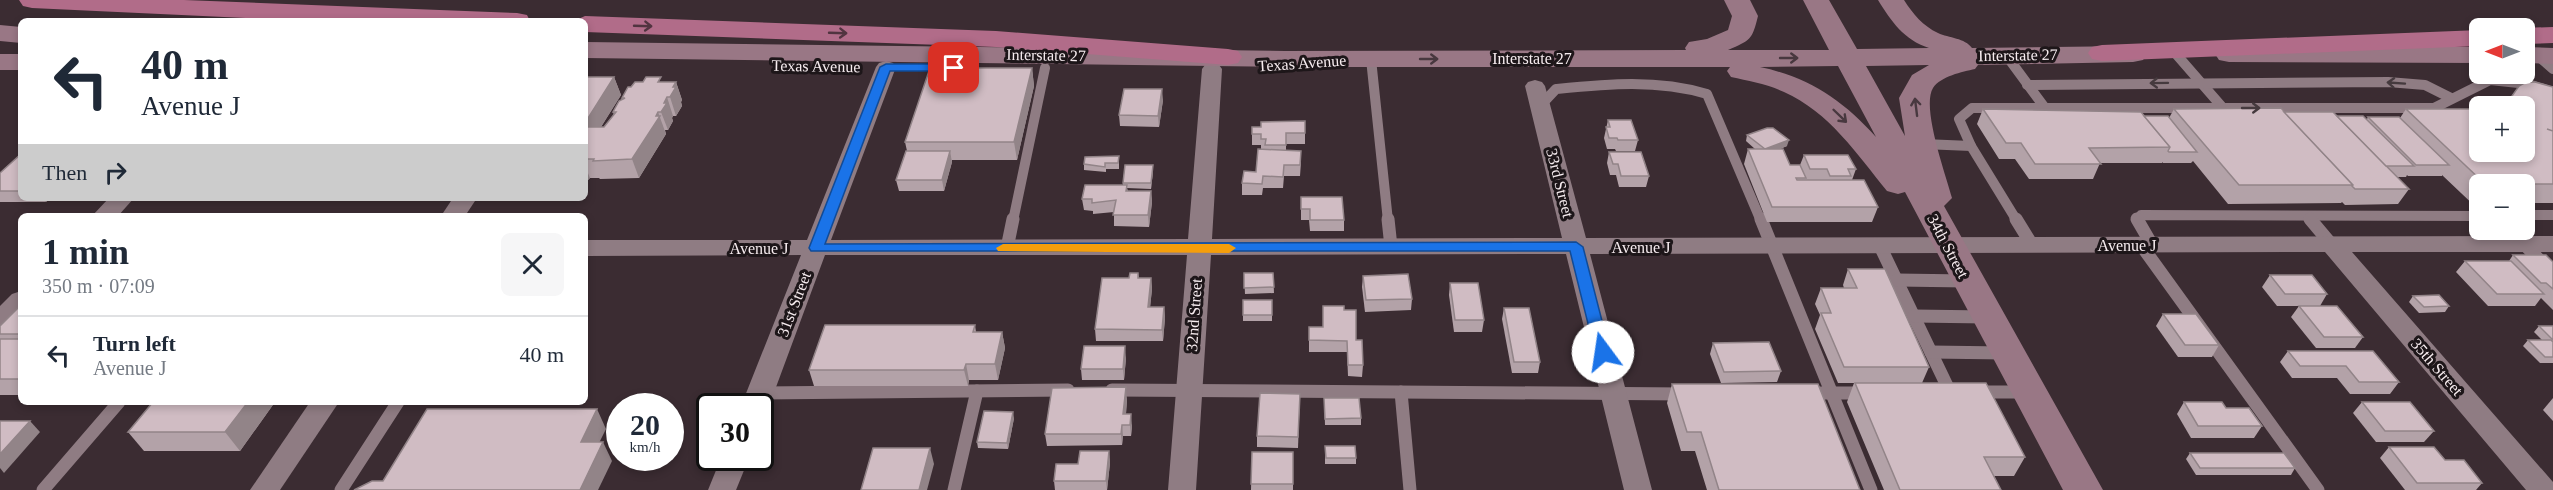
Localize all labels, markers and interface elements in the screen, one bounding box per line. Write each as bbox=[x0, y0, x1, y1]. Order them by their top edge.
north arrow bbox=[2469, 18, 2535, 84]
map controls bbox=[2469, 18, 2535, 240]
one-way arrow bbox=[633, 20, 653, 31]
one-way arrow bbox=[828, 27, 848, 39]
icon: left bbox=[42, 42, 120, 120]
text: 40 m bbox=[141, 42, 229, 88]
pin bbox=[928, 42, 979, 93]
street label: Interstate 27 bbox=[1006, 46, 1086, 64]
street label: Interstate 27 bbox=[1978, 46, 2058, 64]
street label: Interstate 27 bbox=[1492, 50, 1572, 67]
icon: arrive bbox=[937, 51, 970, 84]
street label: Texas Avenue bbox=[1257, 51, 1347, 75]
one-way arrow bbox=[1779, 52, 1799, 64]
one-way arrow bbox=[1419, 53, 1439, 65]
street label: Texas Avenue bbox=[771, 57, 861, 75]
one-way arrow bbox=[2387, 77, 2406, 88]
one-way arrow bbox=[2150, 78, 2170, 89]
text: Avenue J bbox=[141, 91, 240, 121]
button: + bbox=[2469, 96, 2535, 162]
one-way arrow bbox=[1910, 98, 1921, 118]
one-way arrow bbox=[2240, 102, 2260, 114]
one-way arrow bbox=[1832, 109, 1847, 123]
street label: 33rd Street bbox=[1543, 147, 1577, 220]
icon: right bbox=[99, 156, 132, 189]
text: Then bbox=[42, 160, 87, 185]
button: − bbox=[2469, 174, 2535, 240]
street label: 34th Street bbox=[1924, 211, 1972, 281]
text: 1 min bbox=[42, 232, 129, 272]
button: close bbox=[501, 233, 564, 296]
street label: Avenue J bbox=[2098, 237, 2156, 254]
street label: Avenue J bbox=[1612, 239, 1670, 256]
street label: Avenue J bbox=[730, 240, 788, 257]
street label: 31st Street bbox=[774, 269, 814, 339]
text: 350 m · 07:09 bbox=[42, 275, 155, 297]
street label: 32nd Street bbox=[1183, 277, 1205, 352]
position arrow bbox=[1571, 320, 1635, 384]
text: Turn left bbox=[93, 331, 176, 356]
street label: 35th Street bbox=[2408, 335, 2467, 399]
icon: left bbox=[42, 339, 75, 372]
text: 40 m bbox=[519, 342, 564, 367]
text: Avenue J bbox=[93, 357, 167, 379]
speed limit sign: 30 bbox=[696, 393, 774, 471]
text: 20 bbox=[630, 408, 660, 441]
text: km/h bbox=[630, 439, 660, 455]

